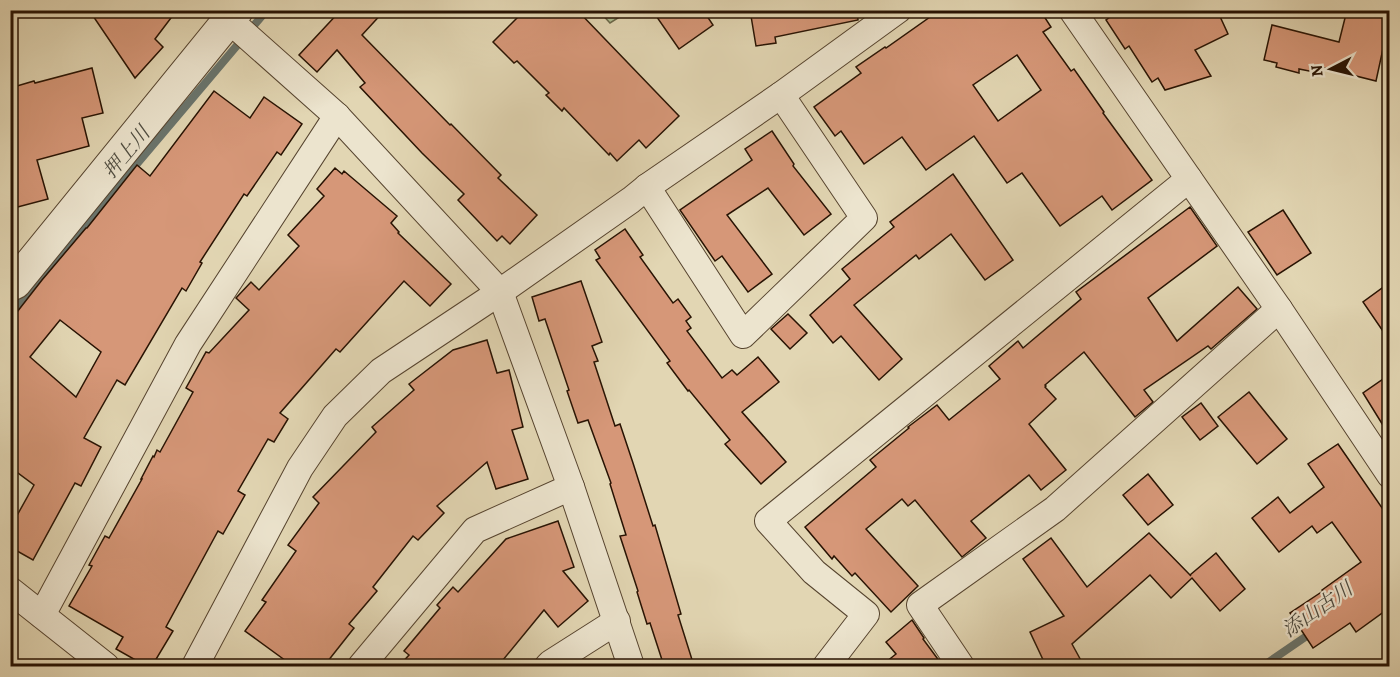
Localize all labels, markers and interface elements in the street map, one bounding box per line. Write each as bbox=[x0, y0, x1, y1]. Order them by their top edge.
north arrow bbox=[1301, 39, 1361, 99]
text: N bbox=[1305, 63, 1329, 78]
water label: 押上川 bbox=[97, 119, 157, 184]
water label: 添山古川 bbox=[1277, 574, 1359, 643]

